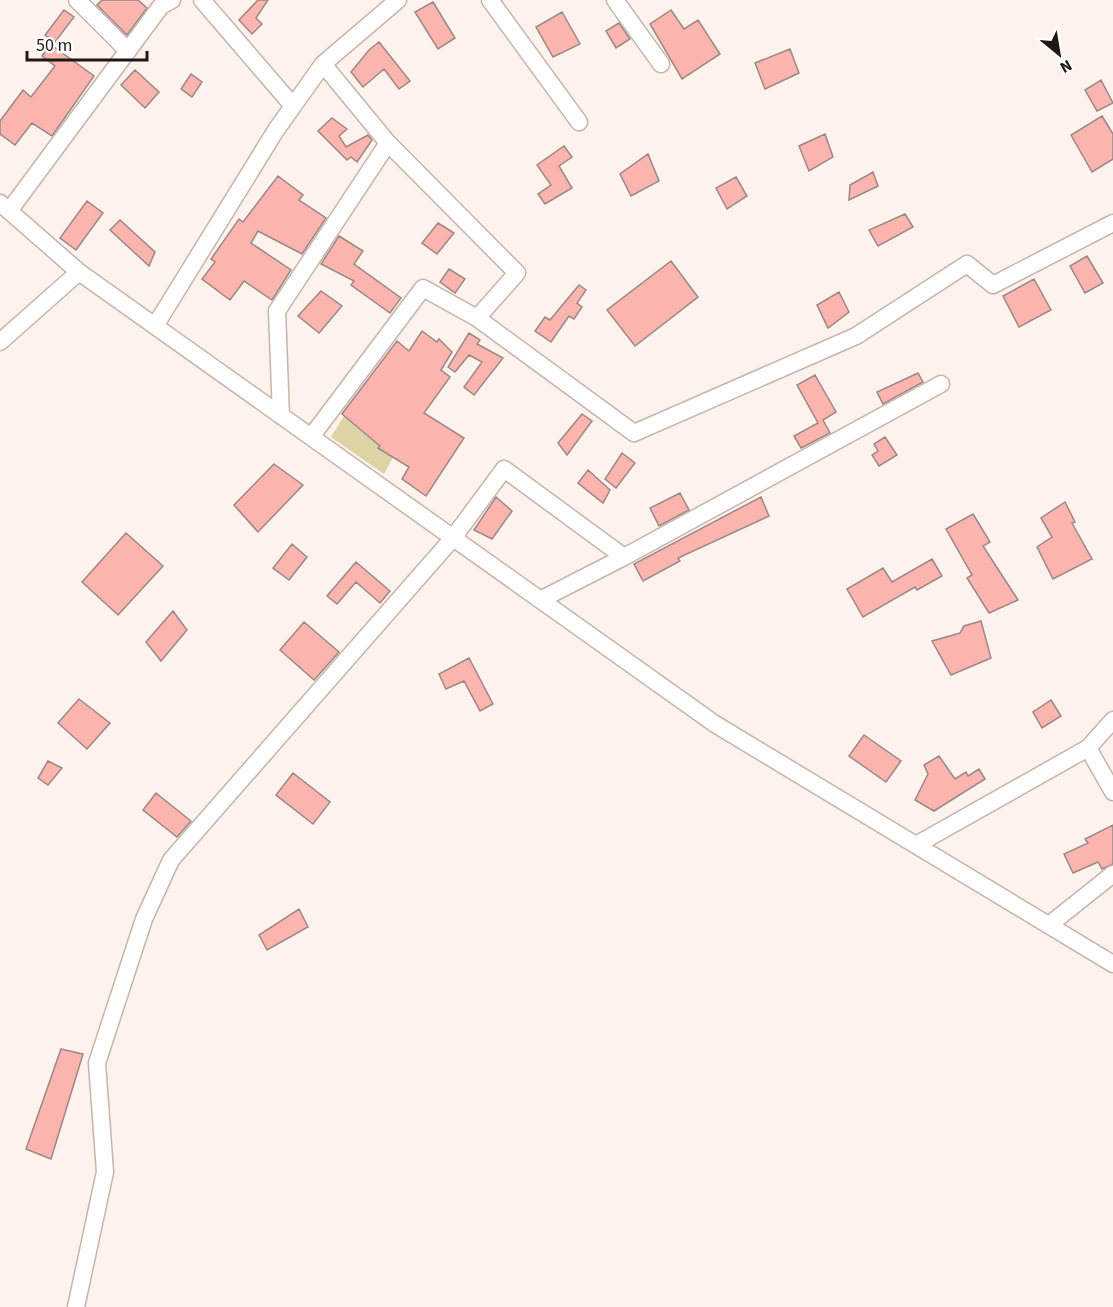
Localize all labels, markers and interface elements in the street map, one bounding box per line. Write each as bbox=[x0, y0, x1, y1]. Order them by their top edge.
scale bar bbox=[27, 24, 147, 62]
north arrow bbox=[1029, 24, 1089, 84]
text: 50 m bbox=[36, 33, 72, 58]
text: N bbox=[1056, 54, 1076, 78]

